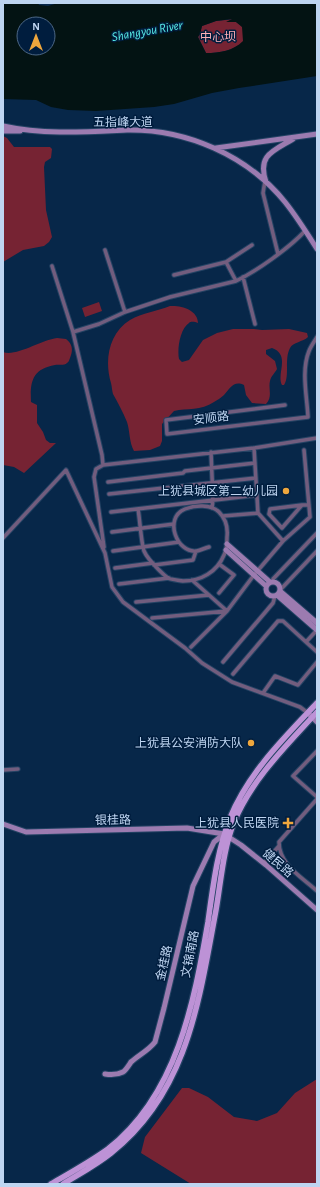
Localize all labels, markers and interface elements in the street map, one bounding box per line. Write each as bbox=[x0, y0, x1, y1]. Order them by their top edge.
north arrow bbox=[16, 16, 56, 56]
water label: Shangyou River bbox=[111, 19, 185, 44]
text: N bbox=[32, 21, 40, 32]
park label: 中心坝 bbox=[200, 31, 236, 43]
street label: 五指峰大道 bbox=[93, 115, 153, 128]
street label: 安顺路 bbox=[192, 409, 230, 426]
place label: 上犹县城区第二幼儿园 bbox=[158, 484, 278, 497]
marker: 上犹县城区第二幼儿园 bbox=[281, 486, 291, 496]
place label: 上犹县公安消防大队 bbox=[135, 736, 243, 749]
marker: 上犹县公安消防大队 bbox=[246, 738, 256, 748]
street label: 银桂路 bbox=[95, 813, 131, 826]
place label: 上犹县人民医院 bbox=[195, 816, 279, 829]
marker: 上犹县人民医院 bbox=[282, 817, 294, 829]
street label: 健民路 bbox=[260, 846, 296, 879]
street label: 文锦南路 bbox=[179, 929, 200, 979]
street label: 金桂路 bbox=[153, 944, 174, 982]

